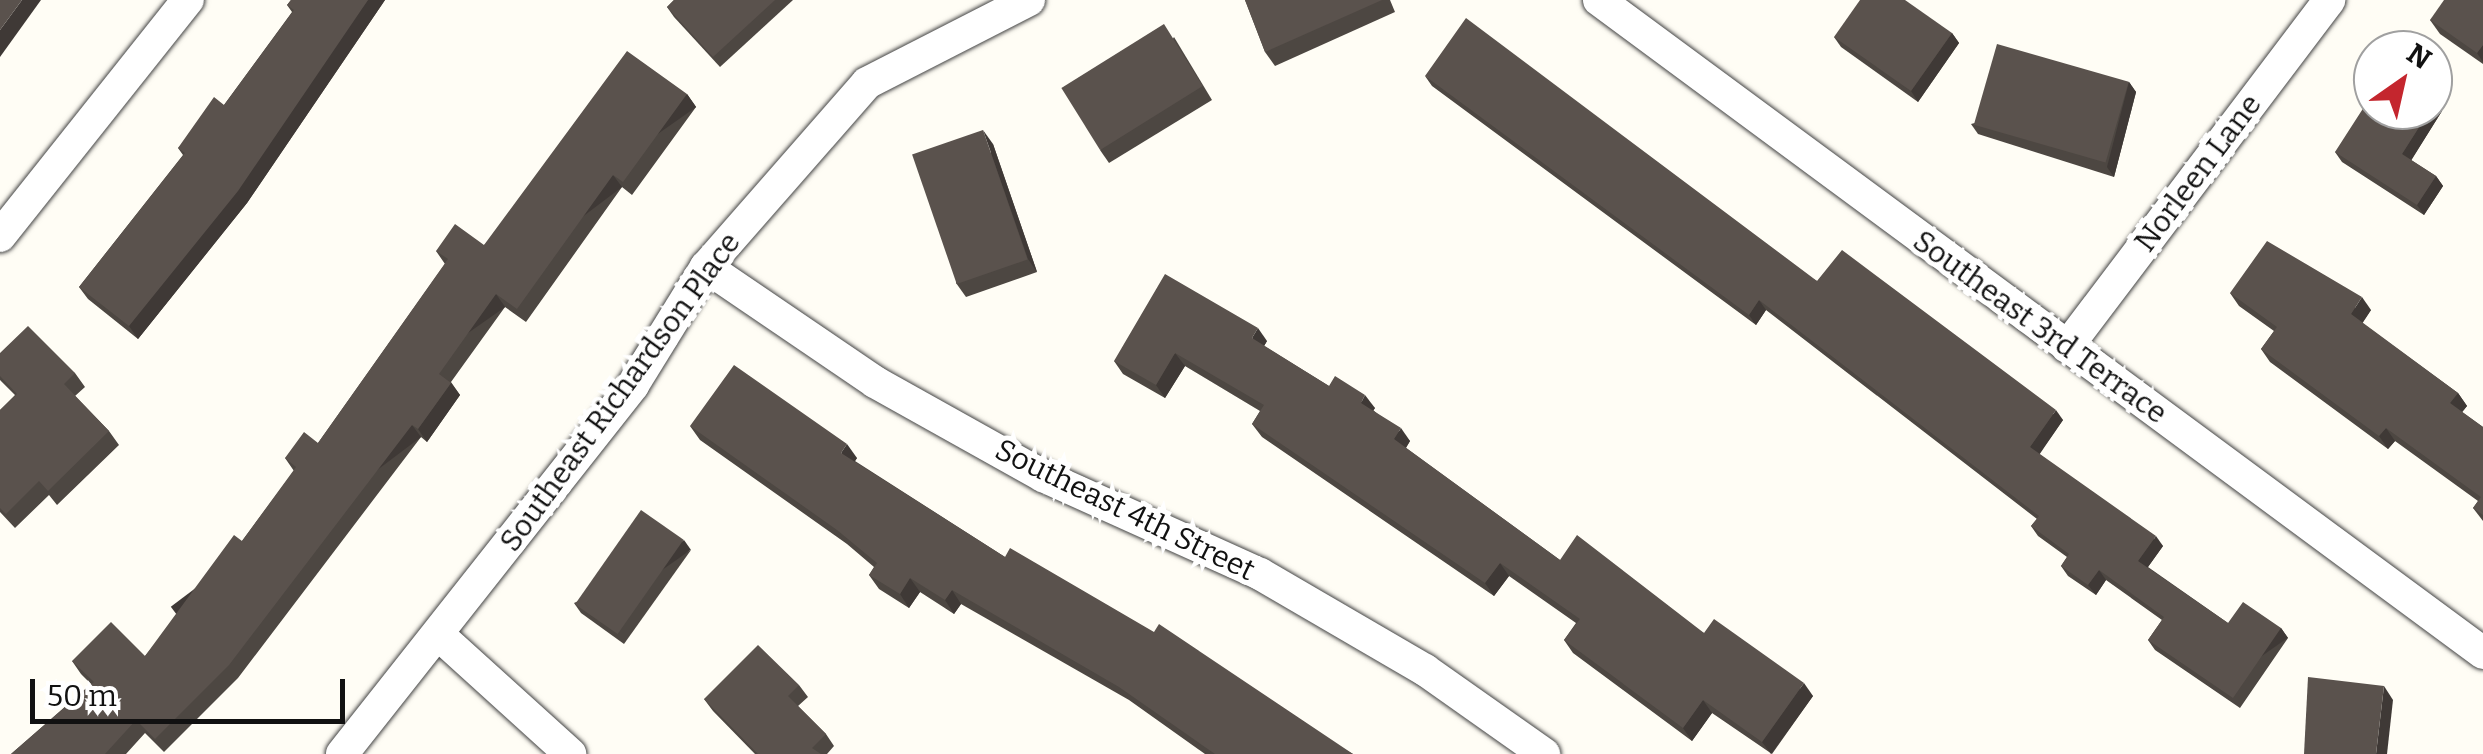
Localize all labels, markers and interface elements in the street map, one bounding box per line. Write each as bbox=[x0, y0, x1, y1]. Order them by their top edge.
north arrow bbox=[2353, 30, 2453, 130]
text: N bbox=[2401, 37, 2437, 76]
street label: Norleen Lane bbox=[2127, 87, 2269, 259]
street label: Southeast 3rd Terrace bbox=[1906, 223, 2174, 431]
street label: Southeast Richardson Place bbox=[492, 226, 748, 558]
street label: Southeast 4th Street bbox=[989, 432, 1261, 588]
scale bar bbox=[35, 659, 350, 721]
text: 50 m bbox=[47, 678, 117, 714]

